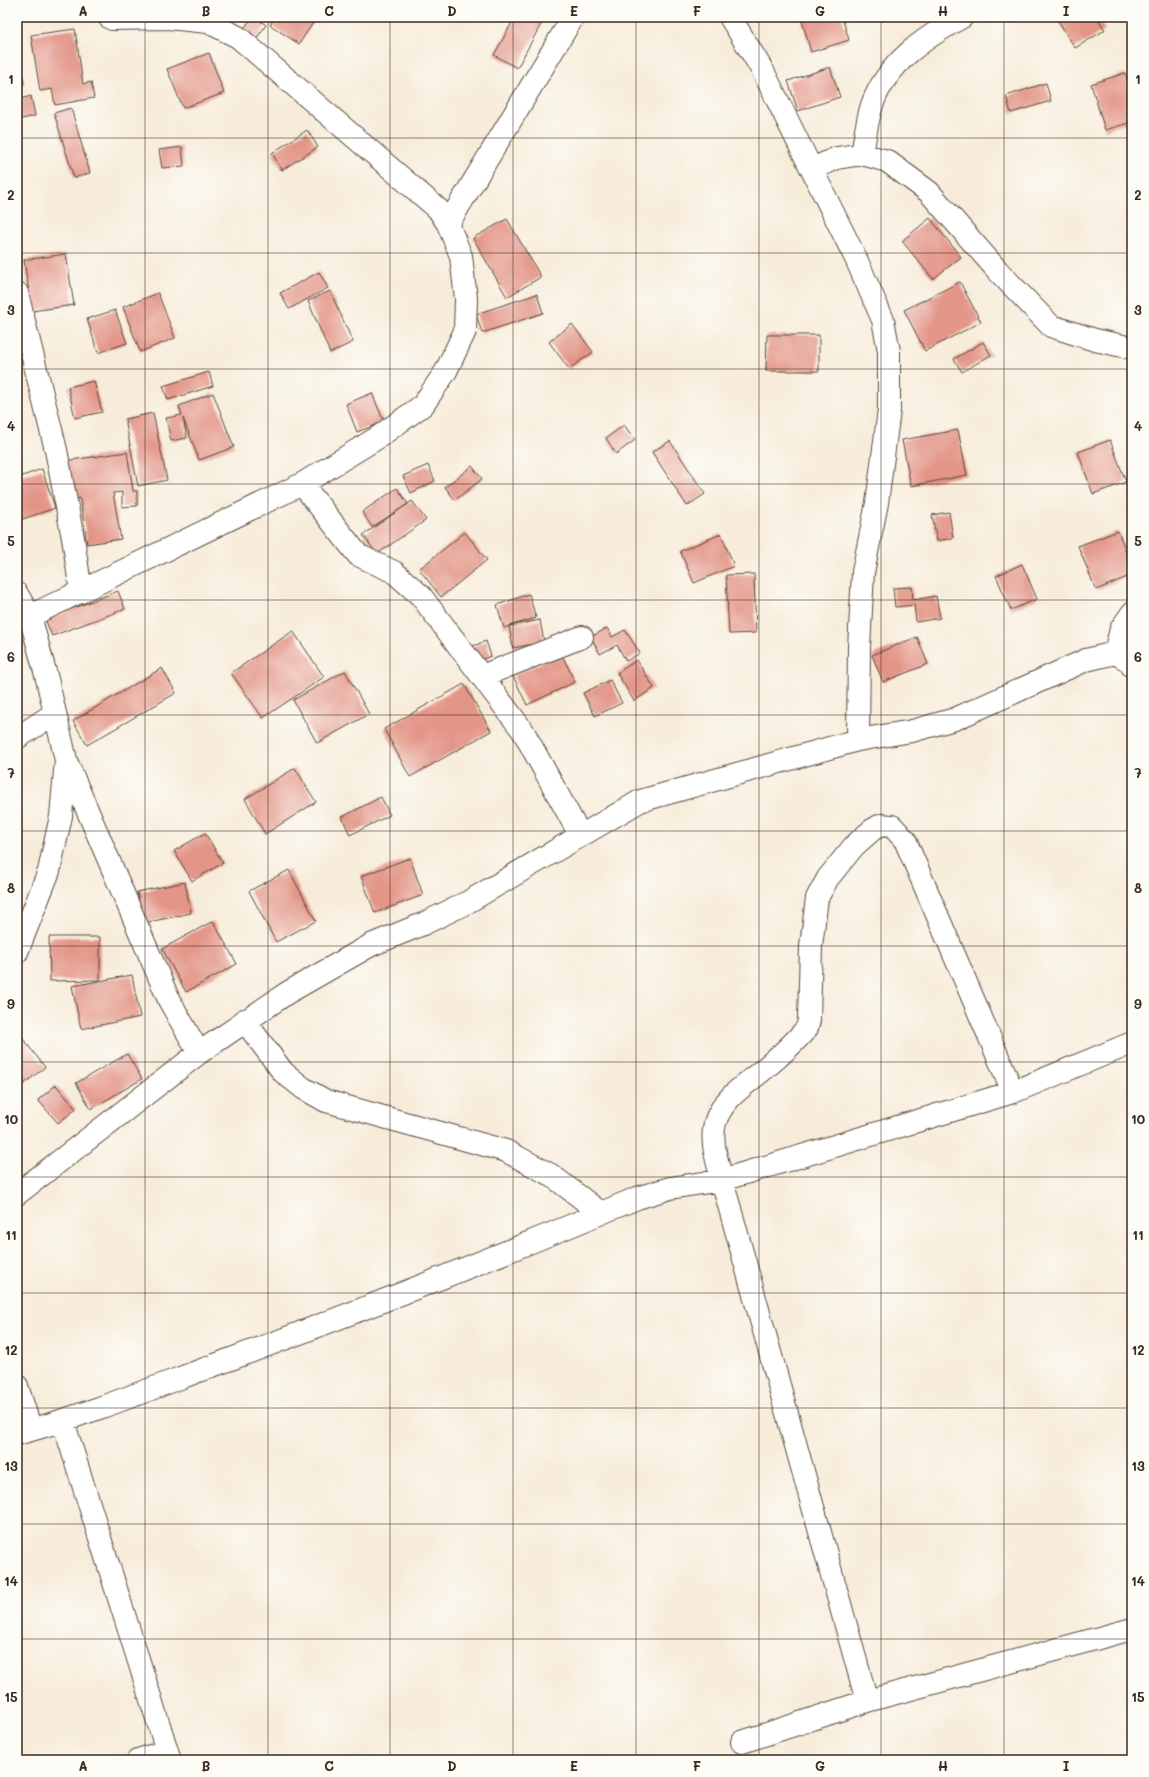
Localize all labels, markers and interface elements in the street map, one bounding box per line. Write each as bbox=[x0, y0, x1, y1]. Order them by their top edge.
text: A bbox=[78, 2, 88, 19]
text: B bbox=[202, 2, 211, 19]
text: C bbox=[324, 2, 334, 19]
text: D bbox=[447, 2, 457, 19]
text: E bbox=[570, 2, 578, 19]
text: F bbox=[693, 2, 701, 19]
text: G bbox=[815, 2, 825, 19]
text: H bbox=[938, 2, 948, 19]
text: I bbox=[1063, 2, 1070, 19]
text: 1 bbox=[8, 70, 14, 87]
text: 1 bbox=[1135, 70, 1141, 87]
text: 2 bbox=[7, 186, 15, 203]
text: 2 bbox=[1134, 186, 1142, 203]
text: 3 bbox=[7, 301, 15, 318]
text: 3 bbox=[1134, 301, 1142, 318]
text: 4 bbox=[7, 417, 15, 434]
text: 4 bbox=[1134, 417, 1142, 434]
text: 5 bbox=[7, 532, 15, 549]
text: 5 bbox=[1134, 532, 1142, 549]
text: 6 bbox=[7, 648, 15, 665]
text: 6 bbox=[1134, 648, 1142, 665]
text: 7 bbox=[7, 764, 15, 781]
text: 7 bbox=[1134, 764, 1142, 781]
text: 8 bbox=[7, 879, 15, 896]
text: 8 bbox=[1134, 879, 1142, 896]
text: 9 bbox=[7, 995, 15, 1012]
text: 9 bbox=[1134, 995, 1142, 1012]
text: 10 bbox=[4, 1110, 18, 1127]
text: 10 bbox=[1131, 1110, 1145, 1127]
text: 11 bbox=[5, 1226, 17, 1243]
text: 11 bbox=[1132, 1226, 1144, 1243]
text: 12 bbox=[4, 1341, 18, 1358]
text: 12 bbox=[1131, 1341, 1145, 1358]
text: 13 bbox=[4, 1457, 18, 1474]
text: 13 bbox=[1131, 1457, 1145, 1474]
text: 14 bbox=[4, 1572, 18, 1589]
text: 14 bbox=[1131, 1572, 1145, 1589]
text: 15 bbox=[4, 1688, 18, 1705]
text: 15 bbox=[1131, 1688, 1145, 1705]
text: A bbox=[78, 1757, 88, 1774]
text: B bbox=[202, 1757, 211, 1774]
text: C bbox=[324, 1757, 334, 1774]
text: D bbox=[447, 1757, 457, 1774]
text: E bbox=[570, 1757, 578, 1774]
text: F bbox=[693, 1757, 701, 1774]
text: G bbox=[815, 1757, 825, 1774]
text: H bbox=[938, 1757, 948, 1774]
text: I bbox=[1063, 1757, 1070, 1774]

